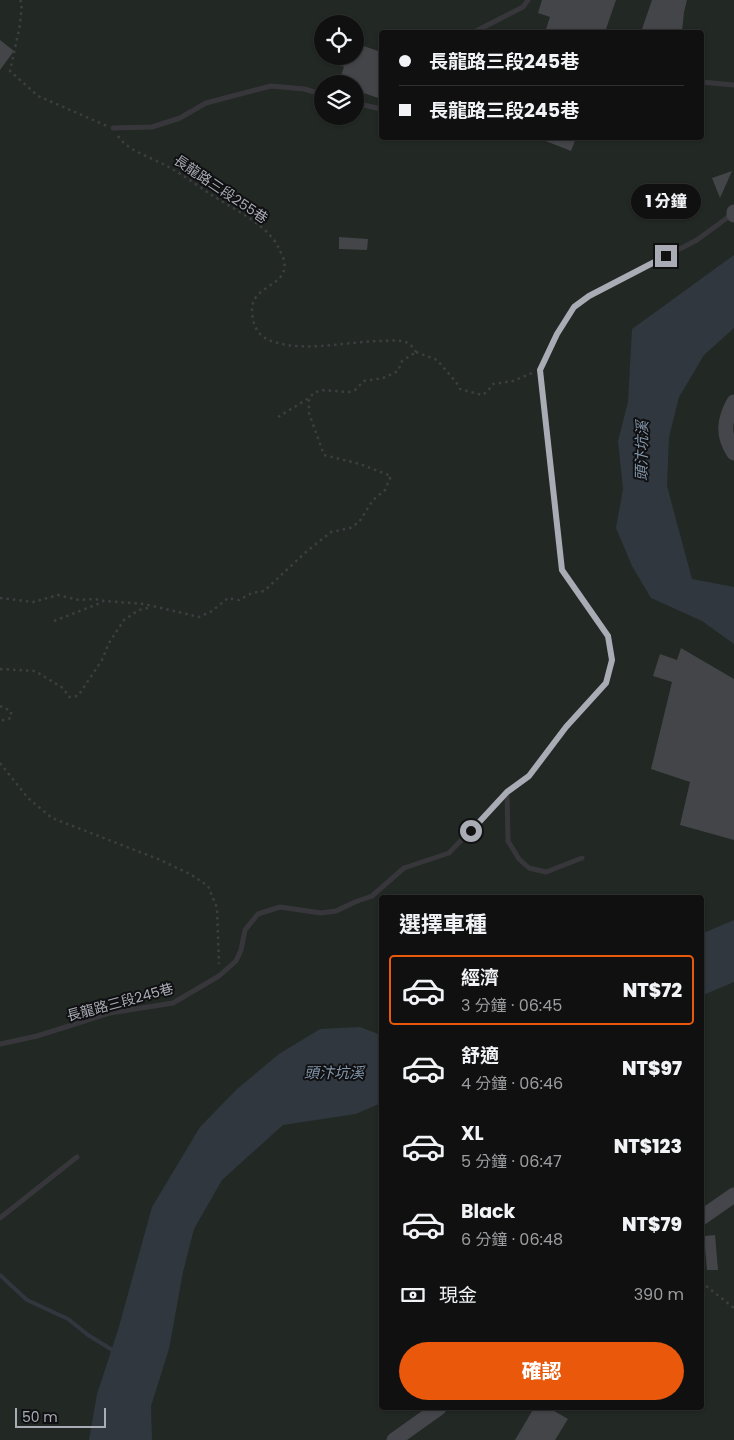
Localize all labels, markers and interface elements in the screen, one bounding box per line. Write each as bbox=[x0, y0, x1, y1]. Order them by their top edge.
map controls bbox=[314, 15, 364, 125]
button: locate bbox=[314, 15, 364, 65]
text: 長龍路三段245巷 bbox=[429, 48, 579, 75]
button: layers bbox=[314, 75, 364, 125]
text: 長龍路三段245巷 bbox=[429, 97, 579, 124]
street label: 長龍路三段255巷 bbox=[170, 150, 272, 228]
callout: 1 分鐘 bbox=[631, 184, 701, 218]
text: 1 分鐘 bbox=[645, 190, 687, 213]
route end bbox=[655, 245, 677, 267]
water label: 頭汴坑溪 bbox=[630, 419, 653, 481]
route start bbox=[460, 820, 482, 842]
text: 選擇車種 bbox=[399, 909, 487, 940]
text: 經濟 bbox=[461, 964, 499, 991]
icon: car bbox=[401, 968, 446, 1013]
text: NT$72 bbox=[623, 977, 682, 1004]
street label: 長龍路三段245巷 bbox=[64, 978, 176, 1026]
text: 3 分鐘 · 06:45 bbox=[461, 994, 562, 1017]
text: 舒適 bbox=[461, 1042, 499, 1069]
icon: car bbox=[401, 1046, 446, 1091]
text: NT$97 bbox=[622, 1055, 682, 1082]
water label: 頭汴坑溪 bbox=[304, 1062, 366, 1083]
text: 4 分鐘 · 06:46 bbox=[461, 1072, 563, 1095]
text: XL bbox=[461, 1120, 484, 1147]
icon: car bbox=[401, 1124, 446, 1169]
text: NT$123 bbox=[614, 1133, 682, 1160]
text: 5 分鐘 · 06:47 bbox=[461, 1150, 562, 1173]
text: Black bbox=[461, 1198, 515, 1225]
icon: car bbox=[401, 1202, 446, 1247]
text: NT$79 bbox=[622, 1211, 682, 1238]
text: 6 分鐘 · 06:48 bbox=[461, 1228, 563, 1251]
icon: cash bbox=[399, 1281, 427, 1309]
text: 現金 bbox=[439, 1282, 477, 1309]
text: 390 m bbox=[634, 1283, 684, 1306]
button: 確認 bbox=[399, 1342, 684, 1400]
scale bar bbox=[15, 1405, 106, 1428]
text: 50 m bbox=[22, 1407, 58, 1427]

